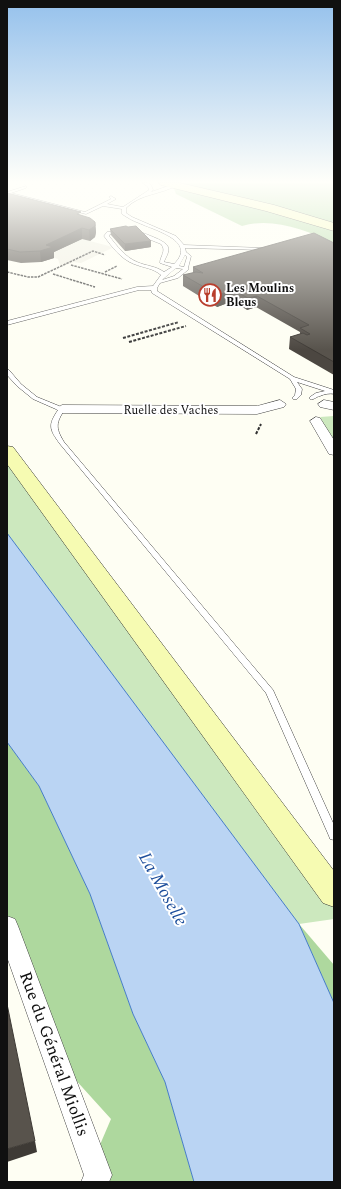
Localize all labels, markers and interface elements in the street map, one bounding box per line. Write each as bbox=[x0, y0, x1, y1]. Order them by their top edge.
place label: Les Moulins Bleus bbox=[226, 279, 294, 312]
restaurant icon: Les Moulins Bleus bbox=[197, 282, 223, 308]
street label: Ruelle des Vaches bbox=[124, 401, 218, 420]
water label: La Moselle bbox=[132, 847, 194, 931]
street label: Rue du Général Miollis bbox=[12, 968, 96, 1140]

